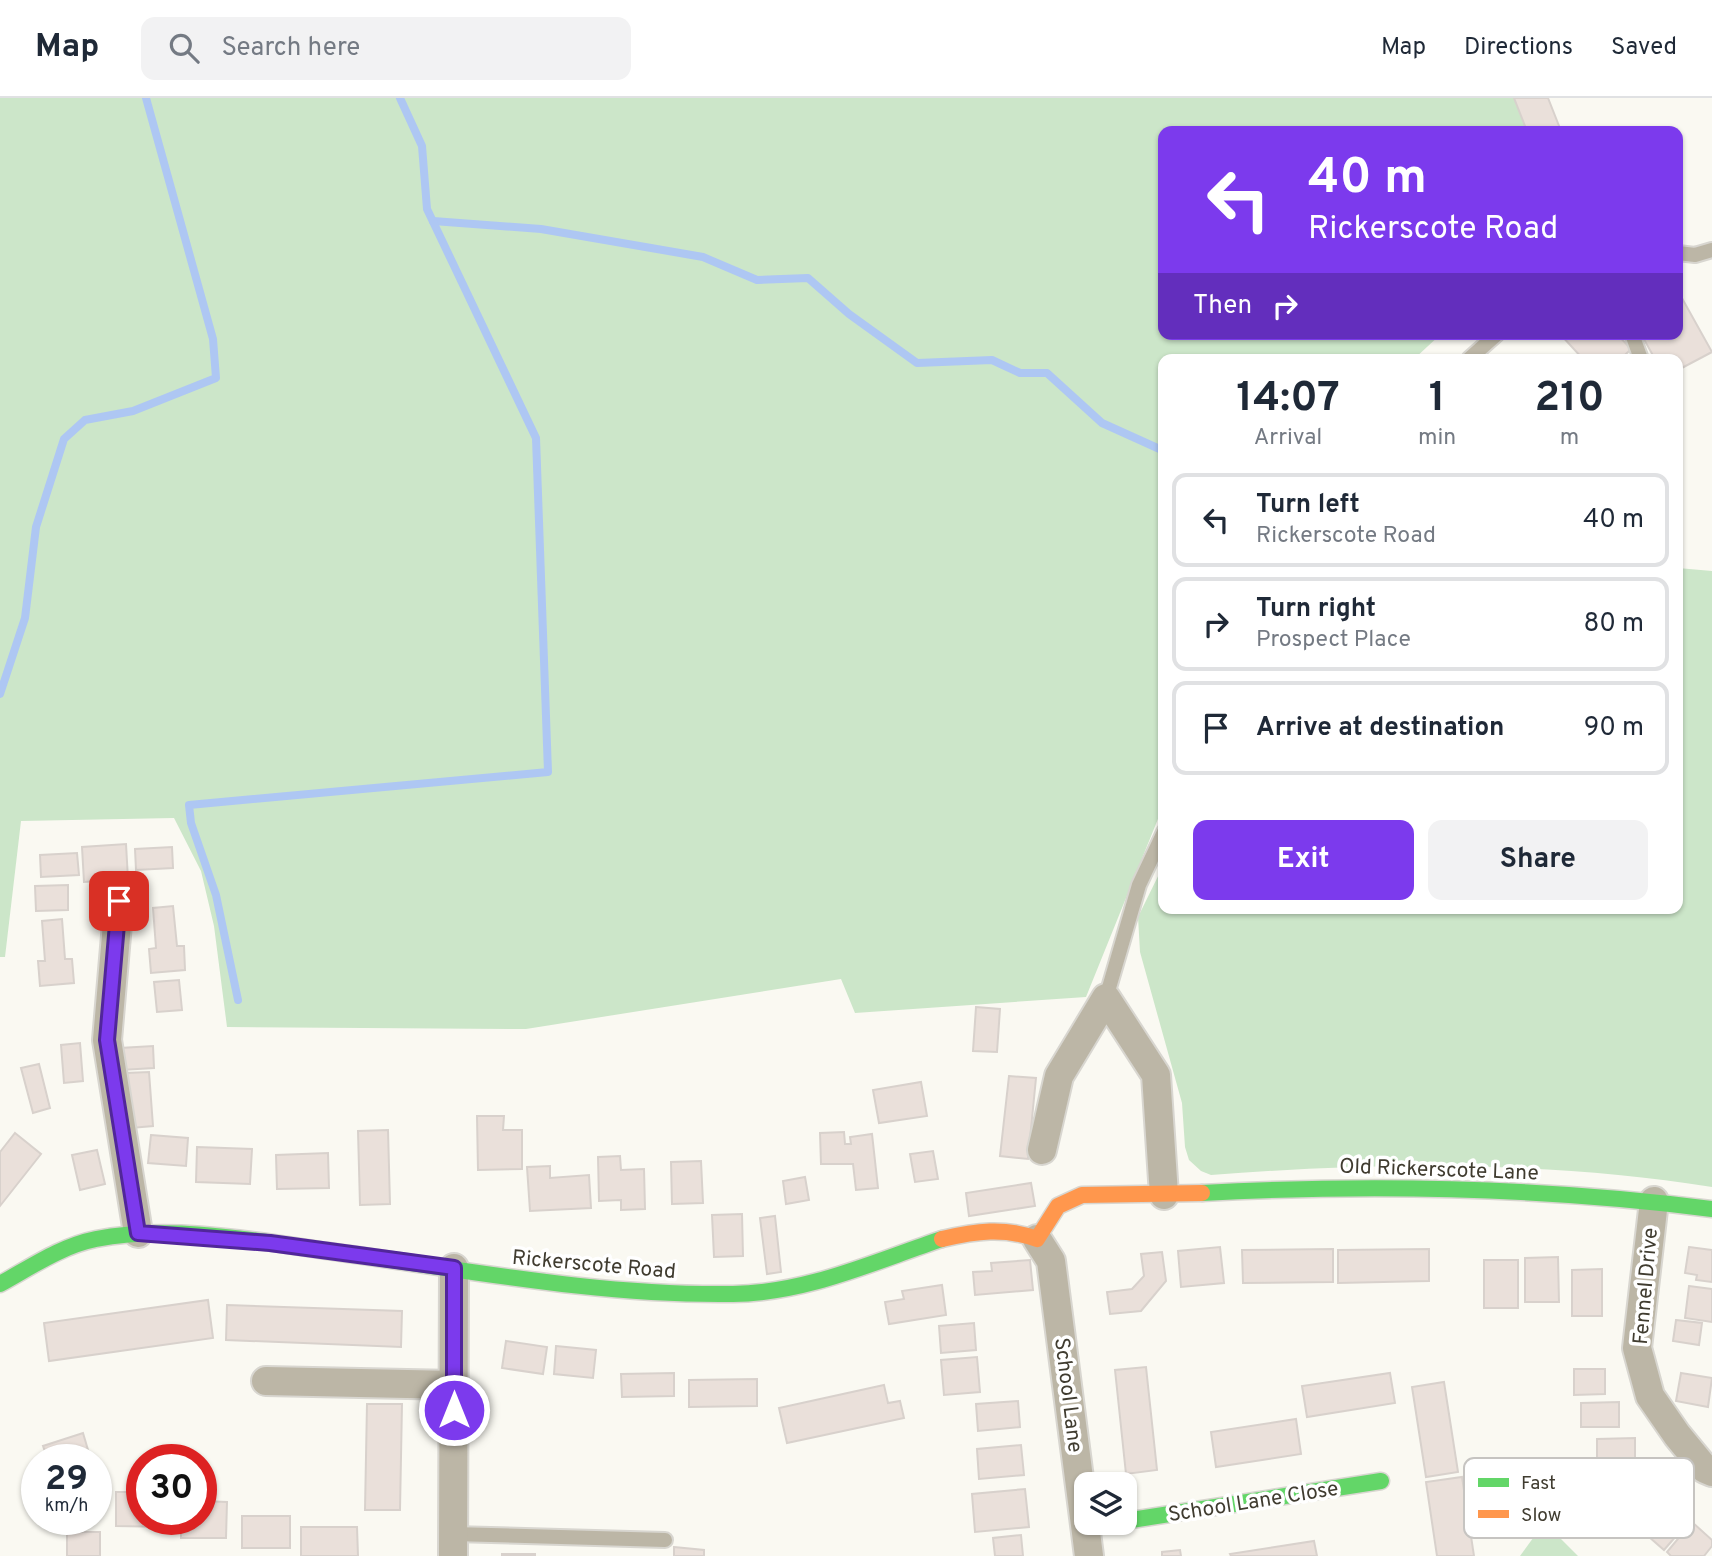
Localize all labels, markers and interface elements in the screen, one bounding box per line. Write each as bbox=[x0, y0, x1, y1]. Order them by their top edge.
search box bbox=[141, 17, 631, 80]
text: Map bbox=[35, 27, 99, 69]
icon: search bbox=[165, 29, 203, 67]
text: Search here bbox=[221, 32, 360, 65]
text: Map bbox=[1381, 33, 1426, 63]
text: Directions bbox=[1464, 33, 1573, 63]
text: Saved bbox=[1611, 33, 1677, 63]
text: 40 m bbox=[1308, 149, 1427, 211]
icon: left bbox=[1193, 154, 1284, 245]
text: Rickerscote Road bbox=[1308, 210, 1558, 250]
icon: right bbox=[1266, 287, 1304, 325]
text: Then bbox=[1193, 290, 1252, 323]
text: 14:07 bbox=[1236, 373, 1340, 426]
text: 1 bbox=[1429, 373, 1446, 426]
text: 210 bbox=[1535, 373, 1605, 426]
text: Arrival bbox=[1254, 424, 1322, 453]
text: min bbox=[1418, 424, 1456, 453]
text: m bbox=[1560, 424, 1579, 453]
text: Turn left bbox=[1256, 489, 1360, 522]
icon: left bbox=[1197, 501, 1235, 539]
text: 40 m bbox=[1583, 504, 1644, 537]
text: Rickerscote Road bbox=[1256, 522, 1436, 551]
text: Turn right bbox=[1256, 593, 1376, 626]
icon: right bbox=[1197, 605, 1235, 643]
text: 80 m bbox=[1584, 608, 1644, 641]
text: Prospect Place bbox=[1256, 626, 1411, 655]
icon: arrive bbox=[1197, 709, 1235, 747]
text: Arrive at destination bbox=[1256, 712, 1504, 745]
text: 90 m bbox=[1584, 712, 1644, 745]
button: Exit bbox=[1193, 820, 1414, 900]
button: Share bbox=[1428, 820, 1648, 900]
pin bbox=[89, 871, 149, 931]
icon: arrive bbox=[100, 882, 138, 920]
street label: Old Rickerscote Lane bbox=[1339, 1154, 1539, 1187]
street label: Fennel Drive bbox=[1628, 1226, 1665, 1346]
street label: Rickerscote Road bbox=[511, 1245, 677, 1286]
street label: School Lane bbox=[1047, 1336, 1088, 1454]
position arrow bbox=[417, 1373, 491, 1447]
speed limit sign: 30 bbox=[126, 1444, 217, 1535]
text: 29 bbox=[45, 1458, 88, 1502]
legend bbox=[1464, 1458, 1694, 1538]
map controls bbox=[1074, 1472, 1137, 1535]
button: layers bbox=[1074, 1472, 1137, 1535]
text: Fast bbox=[1521, 1472, 1556, 1496]
street label: School Lane Close bbox=[1166, 1476, 1340, 1529]
text: km/h bbox=[45, 1495, 88, 1518]
text: Slow bbox=[1521, 1504, 1561, 1528]

